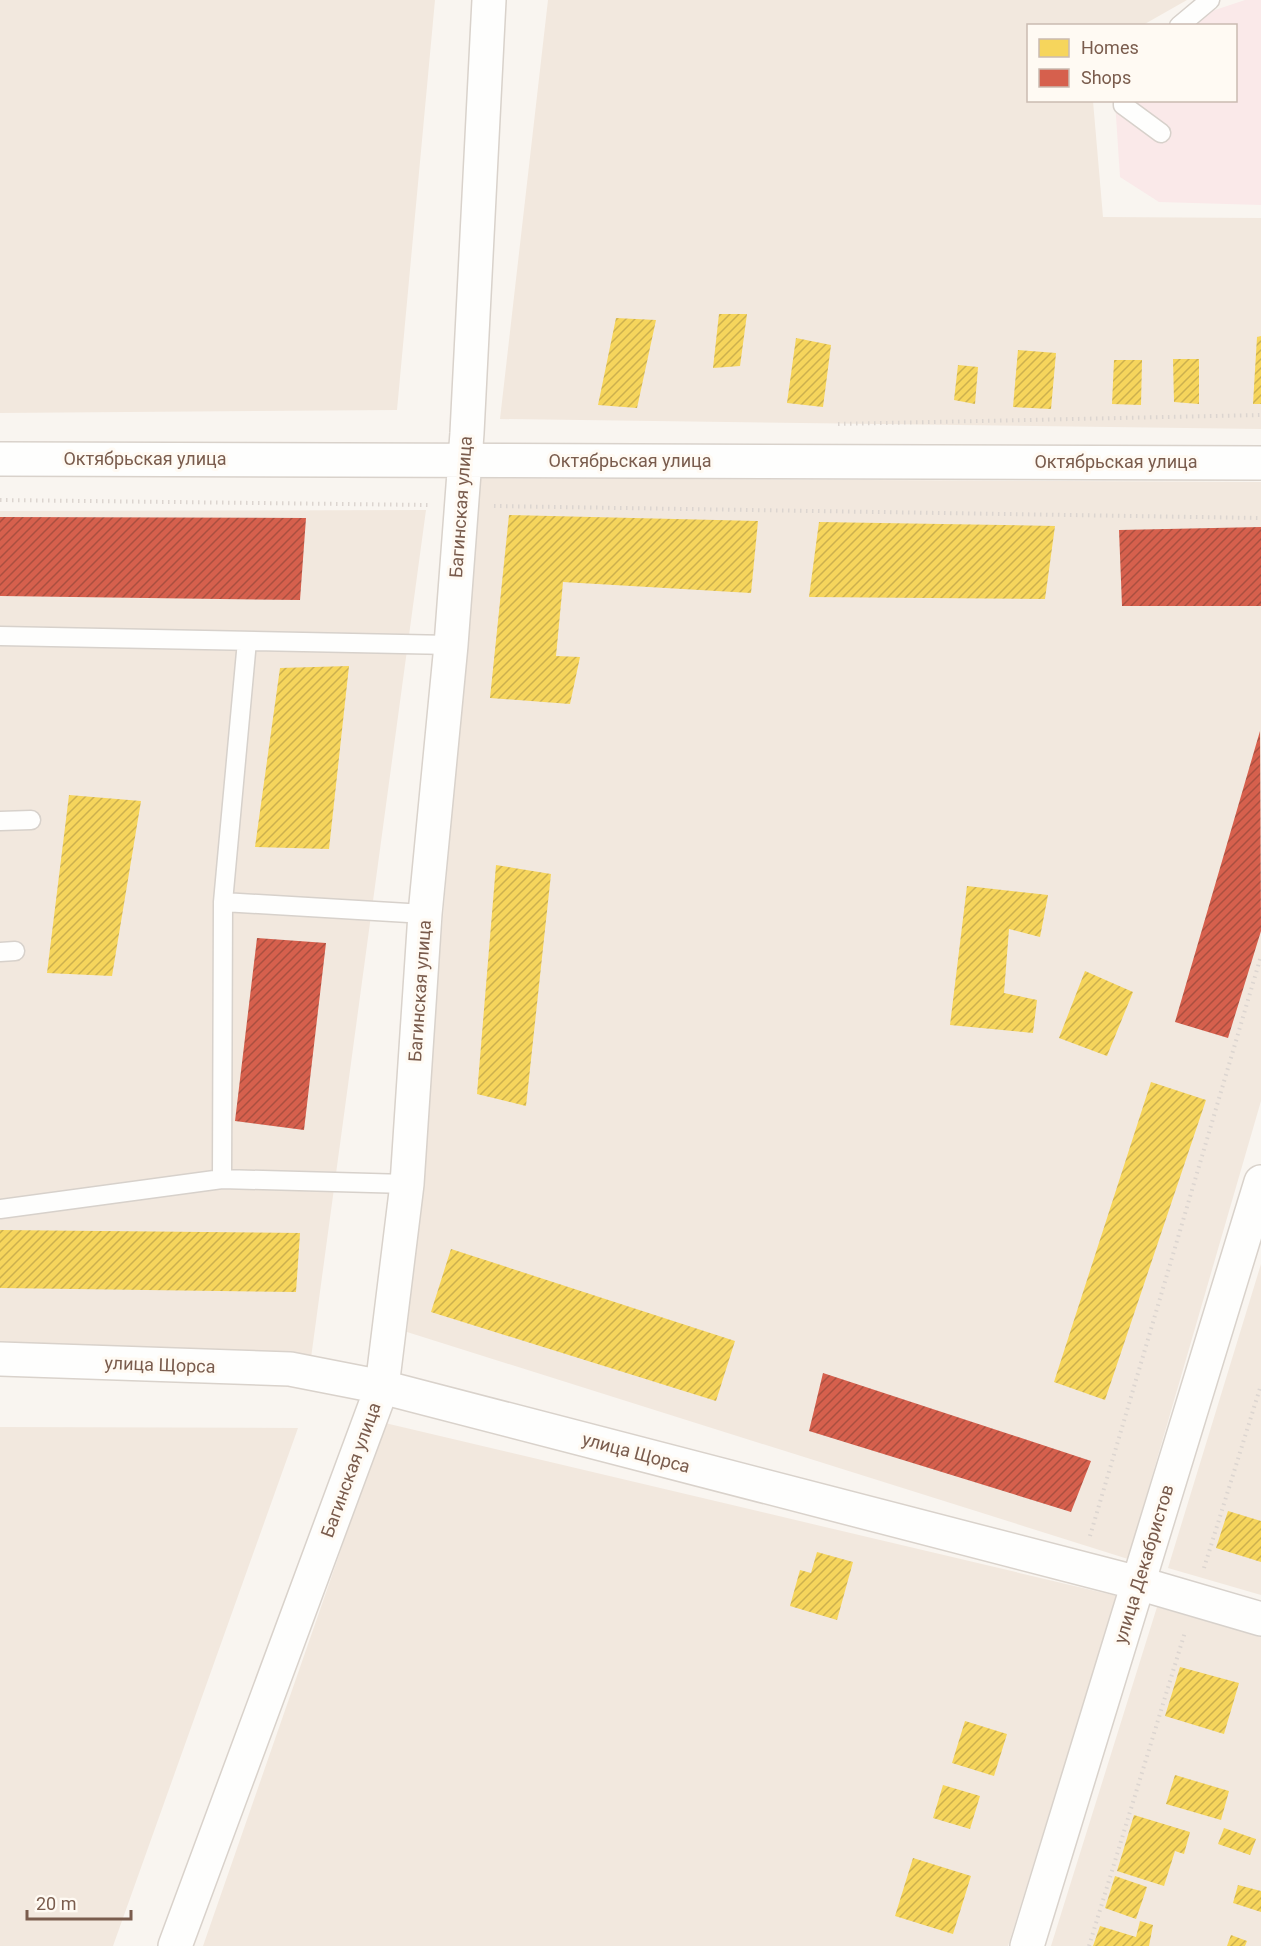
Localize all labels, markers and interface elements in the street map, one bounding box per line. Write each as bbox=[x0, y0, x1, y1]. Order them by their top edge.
legend bbox=[1027, 24, 1237, 102]
text: Homes bbox=[1081, 37, 1139, 58]
text: Shops bbox=[1081, 67, 1131, 88]
street label: Багинская улица bbox=[445, 435, 476, 579]
street label: Октябрьская улица bbox=[63, 448, 227, 469]
street label: Октябрьская улица bbox=[548, 450, 712, 471]
street label: Октябрьская улица bbox=[1034, 451, 1198, 472]
street label: Багинская улица bbox=[404, 919, 435, 1063]
street label: улица Щорса bbox=[104, 1352, 216, 1377]
street label: Багинская улица bbox=[316, 1399, 385, 1540]
street label: улица Щорса bbox=[580, 1428, 692, 1477]
street label: улица Декабристов bbox=[1109, 1482, 1178, 1646]
scale bar bbox=[27, 1883, 130, 1921]
text: 20 m bbox=[36, 1893, 76, 1914]

